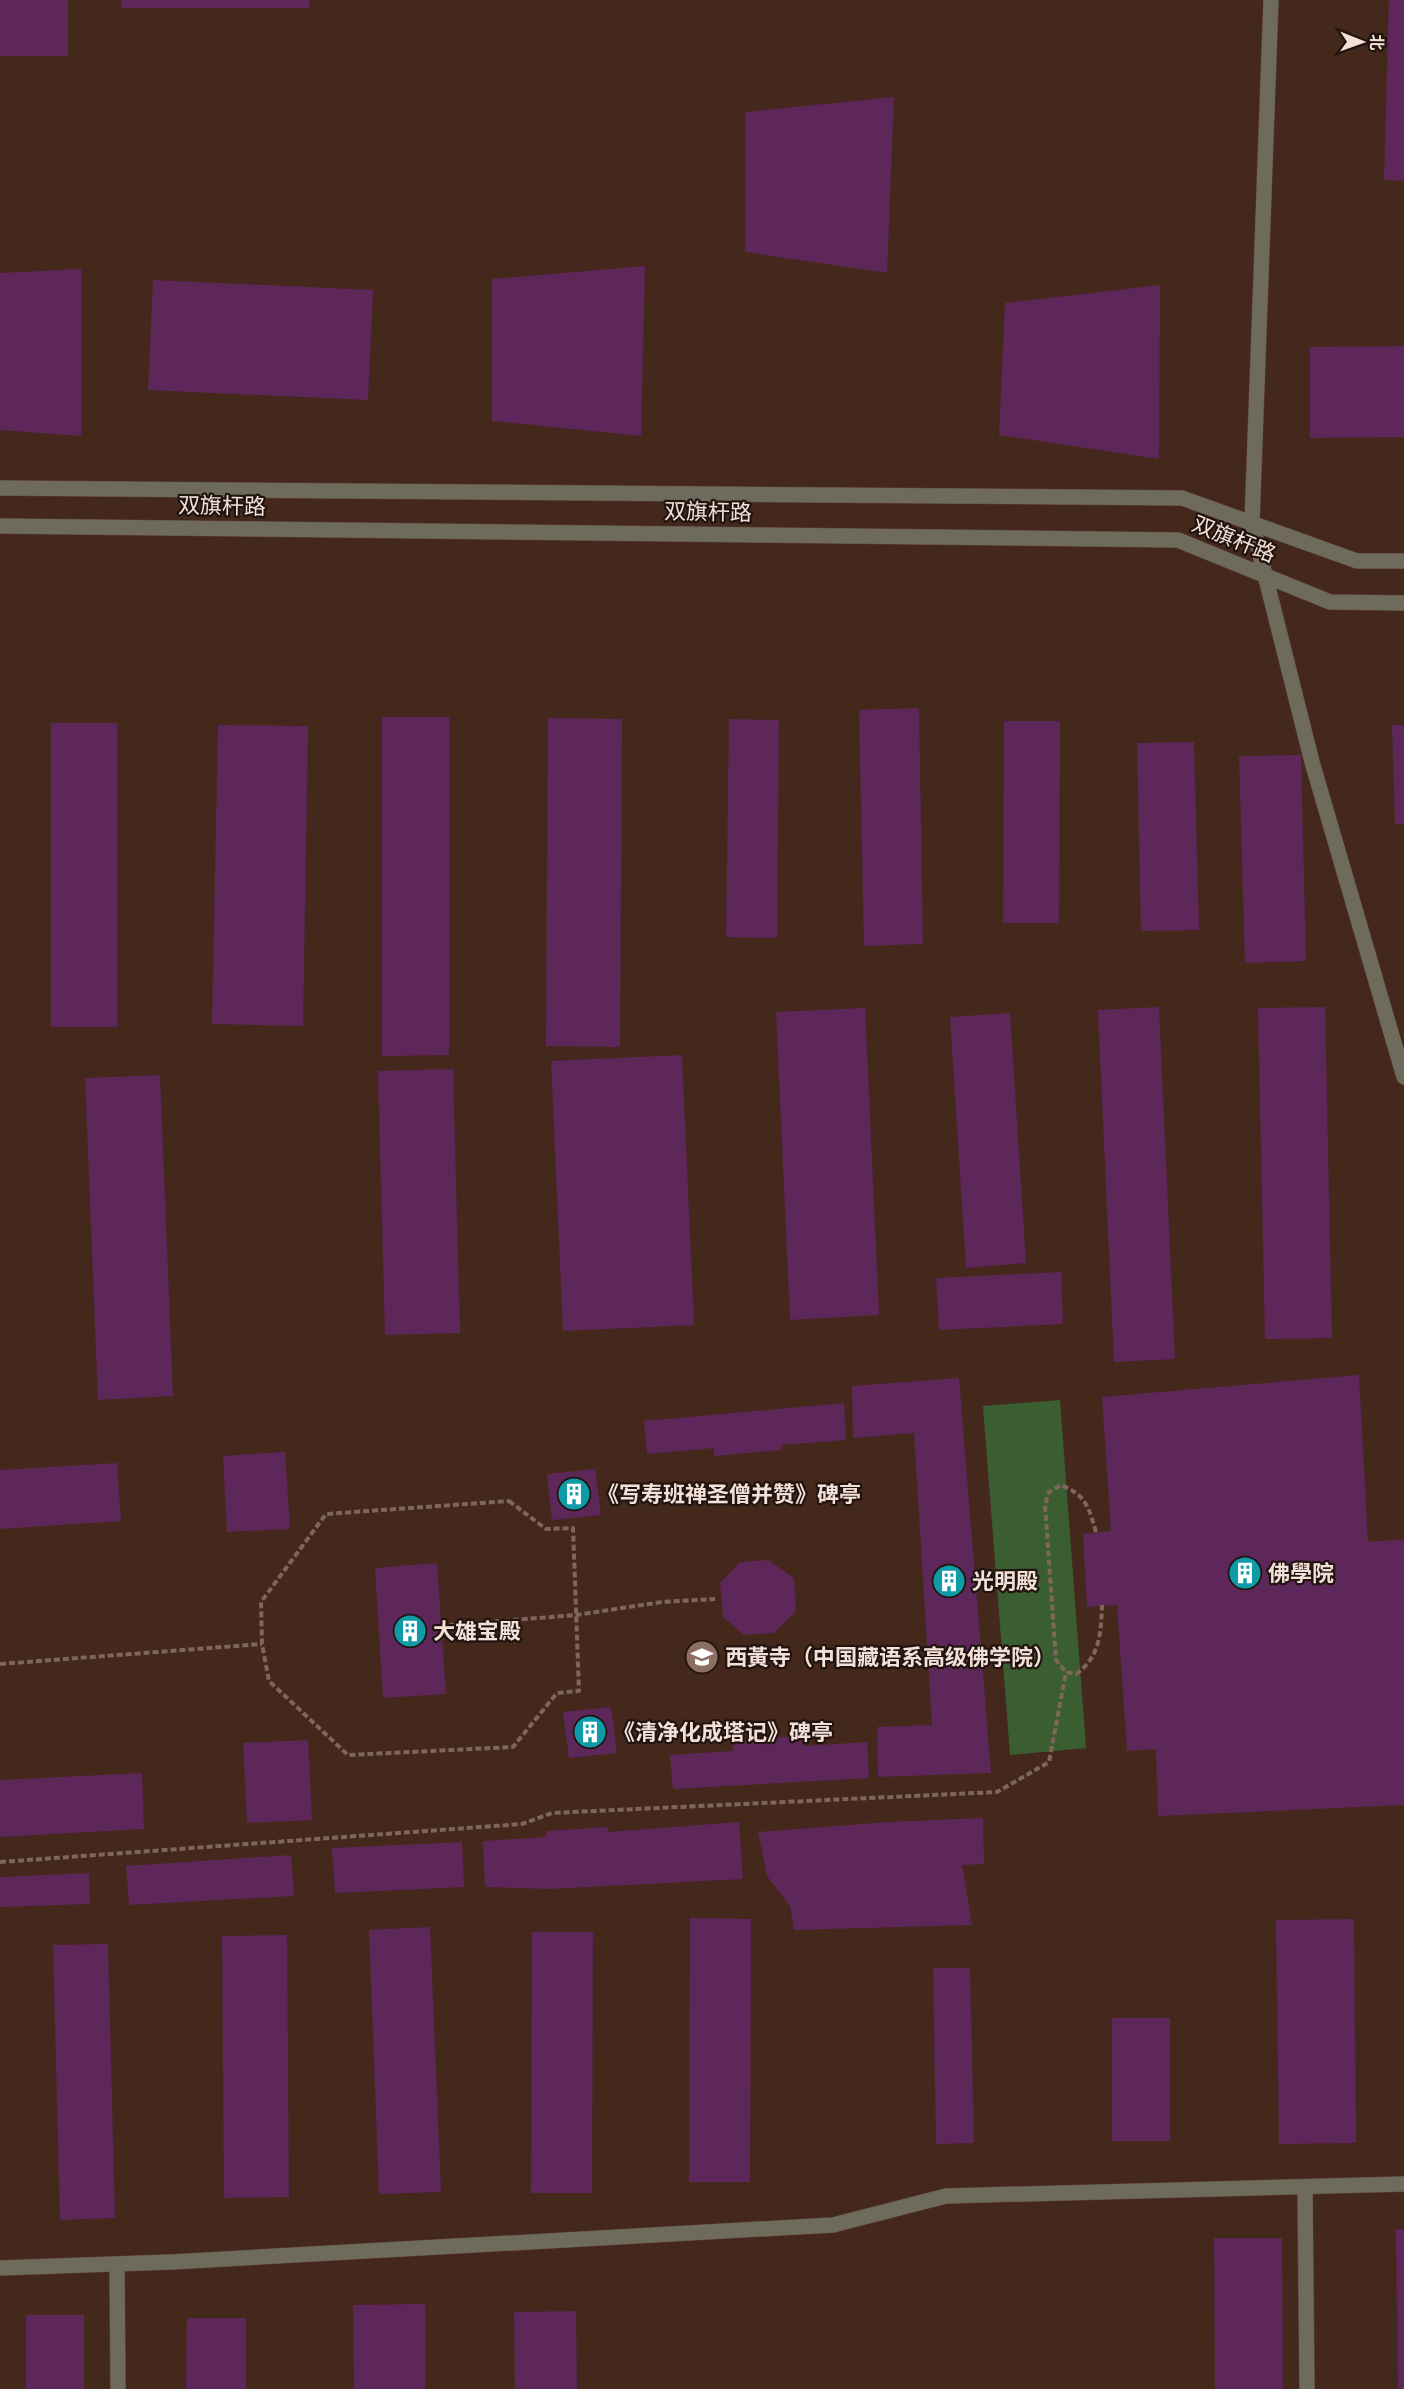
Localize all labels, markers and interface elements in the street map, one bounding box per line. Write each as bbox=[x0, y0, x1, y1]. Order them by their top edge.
north arrow bbox=[1332, 12, 1392, 72]
text: 北 bbox=[1367, 34, 1386, 50]
street label: 双旗杆路 bbox=[178, 492, 266, 520]
street label: 双旗杆路 bbox=[664, 498, 752, 526]
street label: 双旗杆路 bbox=[1188, 510, 1280, 568]
building icon: 《写寿班禅圣僧并赞》碑亭 bbox=[556, 1476, 592, 1512]
place label: 《写寿班禅圣僧并赞》碑亭 bbox=[597, 1481, 861, 1508]
building icon: 佛學院 bbox=[1227, 1555, 1263, 1591]
place label: 佛學院 bbox=[1268, 1560, 1334, 1587]
building icon: 光明殿 bbox=[931, 1563, 967, 1599]
place label: 光明殿 bbox=[972, 1568, 1038, 1595]
building icon: 大雄宝殿 bbox=[392, 1613, 428, 1649]
place label: 大雄宝殿 bbox=[433, 1618, 521, 1645]
school or university icon: 西黃寺（中国藏语系高级佛学院） bbox=[684, 1639, 720, 1675]
place label: 西黃寺（中国藏语系高级佛学院） bbox=[725, 1644, 1055, 1671]
building icon: 《清净化成塔记》碑亭 bbox=[572, 1714, 608, 1750]
place label: 《清净化成塔记》碑亭 bbox=[613, 1719, 833, 1746]

